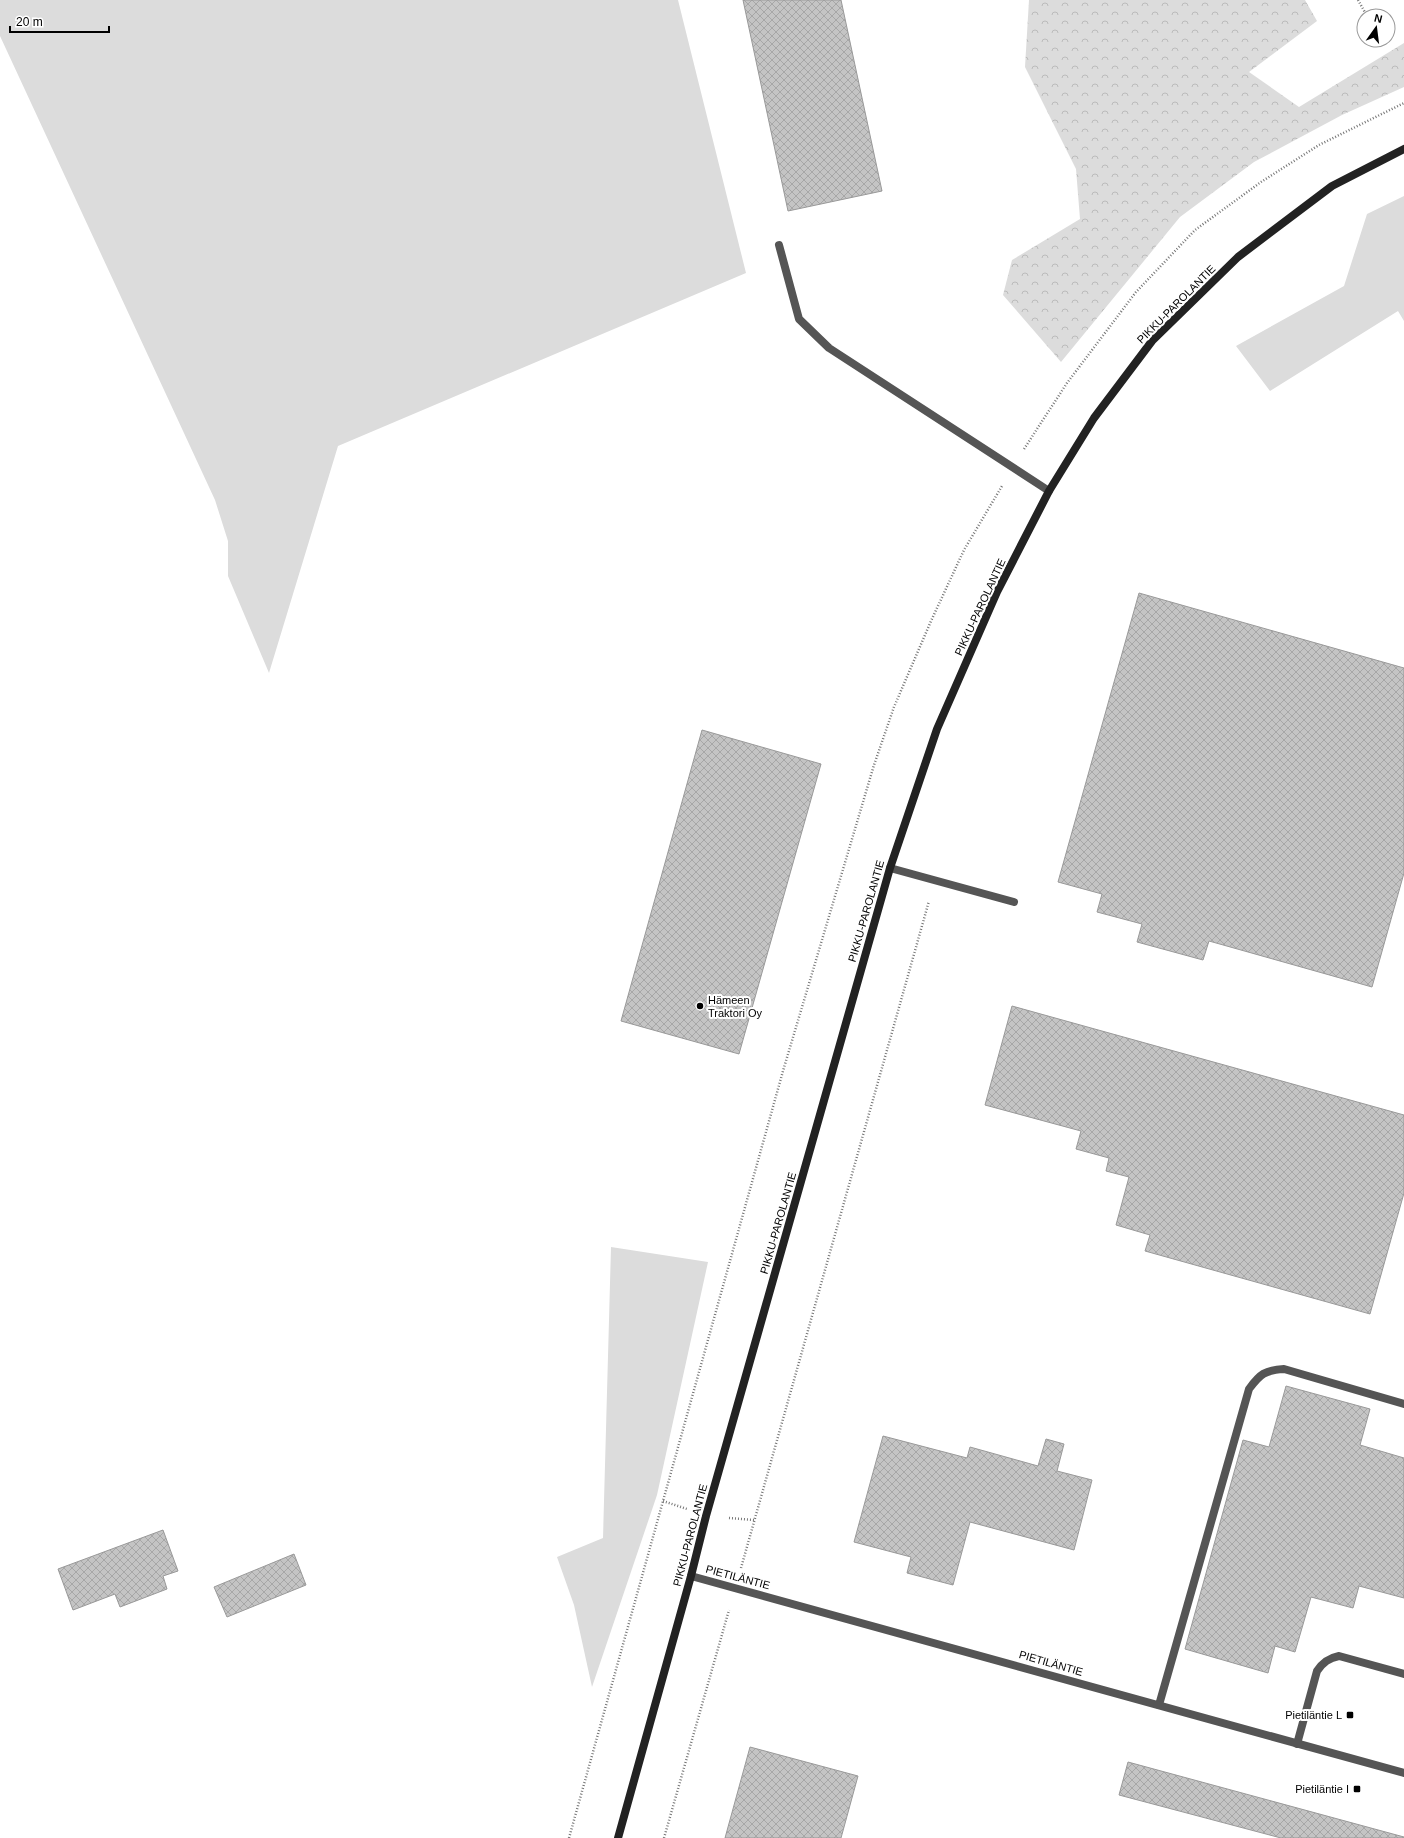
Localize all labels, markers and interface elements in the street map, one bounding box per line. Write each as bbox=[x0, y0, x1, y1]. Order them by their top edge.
scale bar bbox=[10, 8, 109, 34]
north arrow bbox=[1356, 8, 1396, 48]
text: N bbox=[1373, 12, 1384, 25]
text: 20 m bbox=[16, 15, 43, 29]
street label: PIKKU-PAROLANTIE bbox=[1134, 262, 1218, 346]
street label: PIKKU-PAROLANTIE bbox=[952, 557, 1008, 657]
street label: PIKKU-PAROLANTIE bbox=[846, 859, 886, 963]
place label: Hämeen Traktori Oy bbox=[708, 994, 762, 1019]
marker: Hämeen Traktori Oy bbox=[695, 1001, 705, 1011]
street label: PIKKU-PAROLANTIE bbox=[758, 1171, 798, 1275]
street label: PIKKU-PAROLANTIE bbox=[671, 1482, 709, 1588]
street label: PIETILÄNTIE bbox=[705, 1563, 771, 1591]
street label: PIETILÄNTIE bbox=[1018, 1648, 1084, 1678]
place label: Pietiläntie L bbox=[1285, 1709, 1342, 1721]
marker: Pietiläntie L bbox=[1345, 1710, 1355, 1720]
place label: Pietiläntie I bbox=[1295, 1783, 1349, 1795]
marker: Pietiläntie I bbox=[1352, 1784, 1362, 1794]

